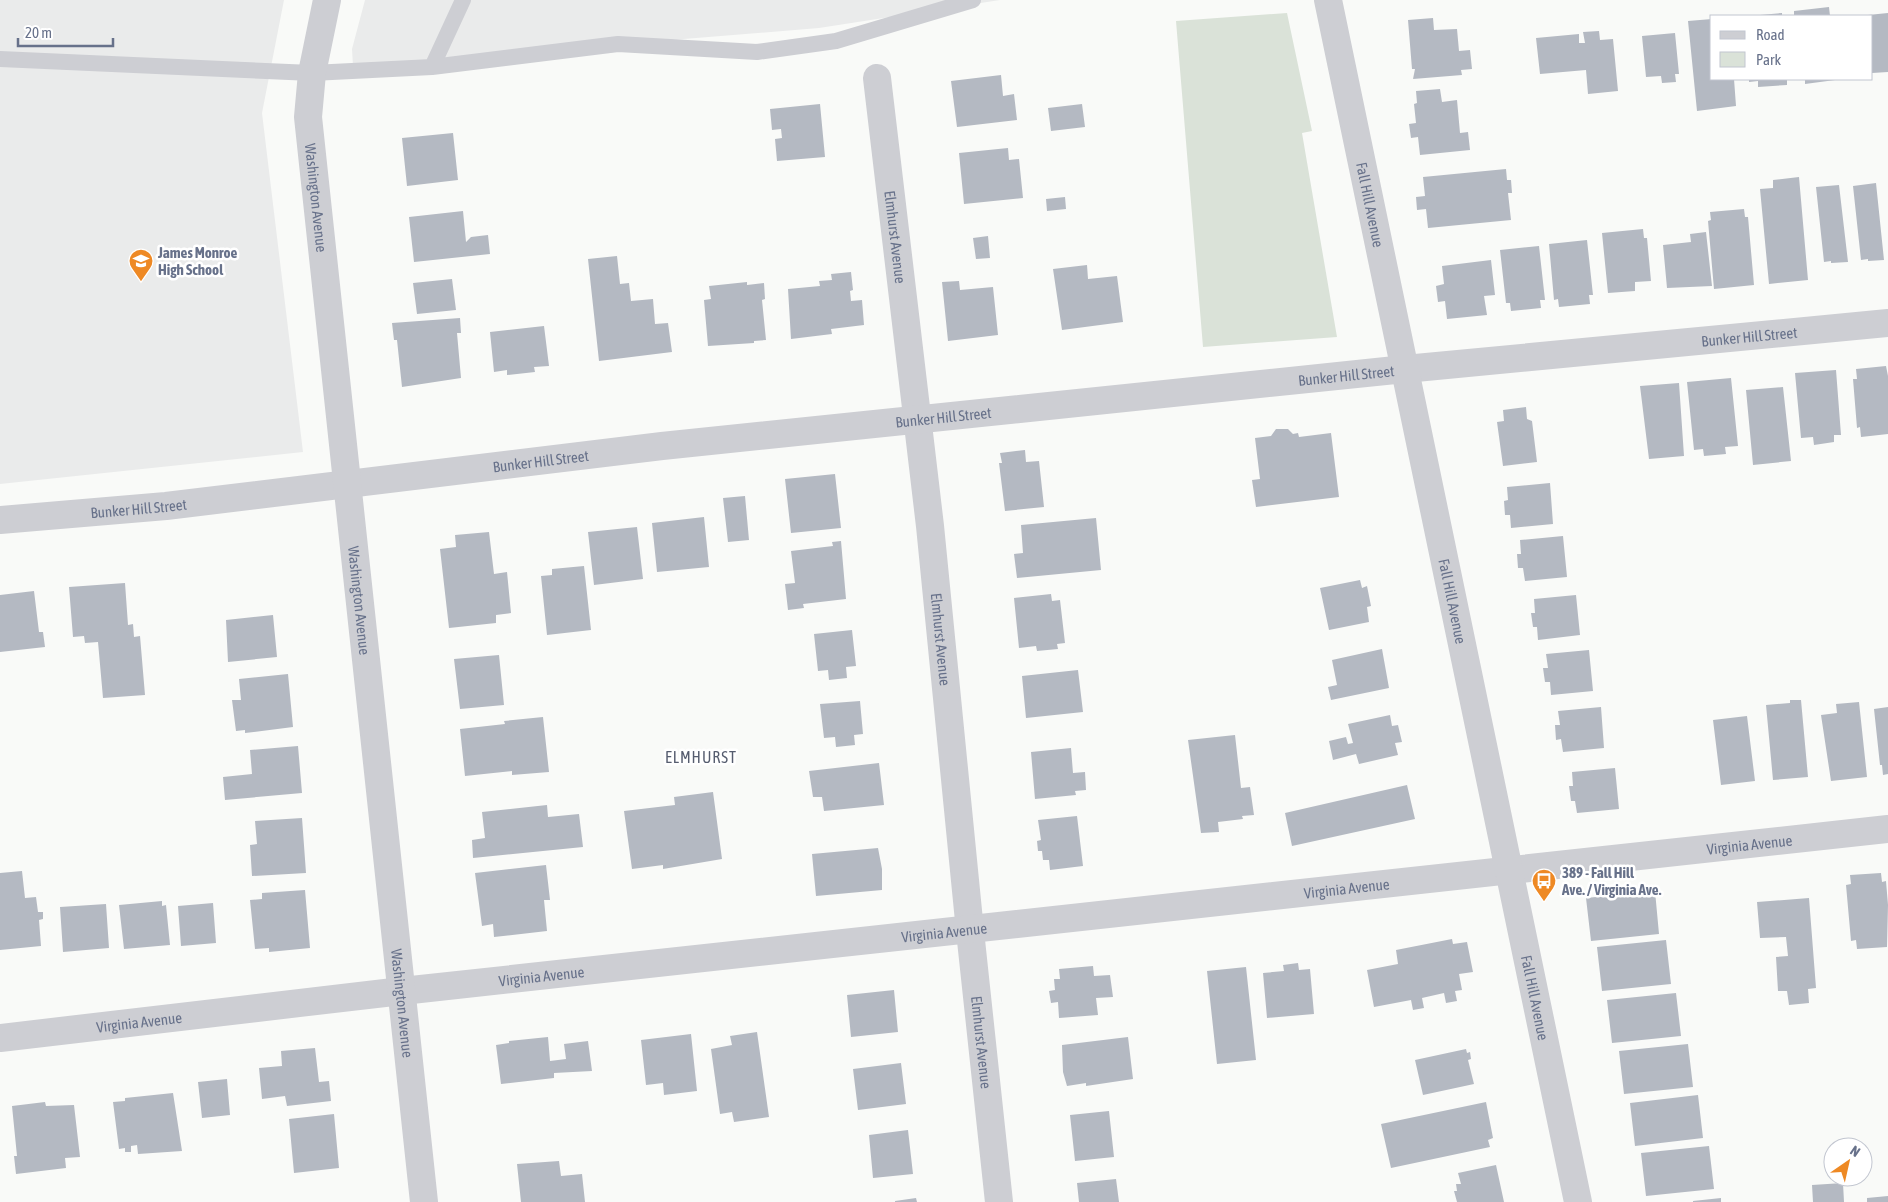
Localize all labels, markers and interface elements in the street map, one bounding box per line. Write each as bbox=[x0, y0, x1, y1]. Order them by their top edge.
scale bar bbox=[18, 15, 112, 47]
legend bbox=[1710, 15, 1873, 80]
text: 20 m bbox=[25, 24, 52, 41]
text: Road bbox=[1756, 26, 1785, 43]
text: Park bbox=[1756, 51, 1781, 68]
street label: Washington Avenue bbox=[302, 143, 331, 253]
street label: Fall Hill Avenue bbox=[1353, 161, 1388, 249]
street label: Elmhurst Avenue bbox=[882, 190, 910, 284]
place label: James Monroe High School bbox=[157, 244, 238, 278]
school or university icon: James Monroe High School bbox=[128, 248, 154, 282]
street label: Bunker Hill Street bbox=[1700, 323, 1798, 349]
street label: Bunker Hill Street bbox=[1297, 362, 1395, 389]
street label: Bunker Hill Street bbox=[894, 403, 992, 430]
street label: Bunker Hill Street bbox=[492, 446, 590, 475]
street label: Bunker Hill Street bbox=[90, 495, 188, 521]
street label: Washington Avenue bbox=[345, 545, 374, 656]
street label: Fall Hill Avenue bbox=[1436, 557, 1470, 645]
street label: Elmhurst Avenue bbox=[928, 592, 954, 687]
district label: ELMHURST bbox=[665, 748, 737, 766]
street label: Virginia Avenue bbox=[1706, 831, 1793, 857]
place label: 389 - Fall Hill Ave. / Virginia Ave. bbox=[1561, 864, 1662, 898]
bus stop icon: 389 - Fall Hill Ave. / Virginia Ave. bbox=[1531, 868, 1557, 902]
street label: Virginia Avenue bbox=[1303, 875, 1391, 901]
street label: Virginia Avenue bbox=[900, 919, 988, 945]
street label: Washington Avenue bbox=[388, 948, 417, 1059]
street label: Fall Hill Avenue bbox=[1518, 954, 1553, 1042]
street label: Virginia Avenue bbox=[498, 963, 585, 989]
street label: Elmhurst Avenue bbox=[968, 995, 995, 1090]
street label: Virginia Avenue bbox=[95, 1008, 183, 1035]
north arrow bbox=[1823, 1137, 1873, 1187]
text: N bbox=[1847, 1142, 1863, 1160]

